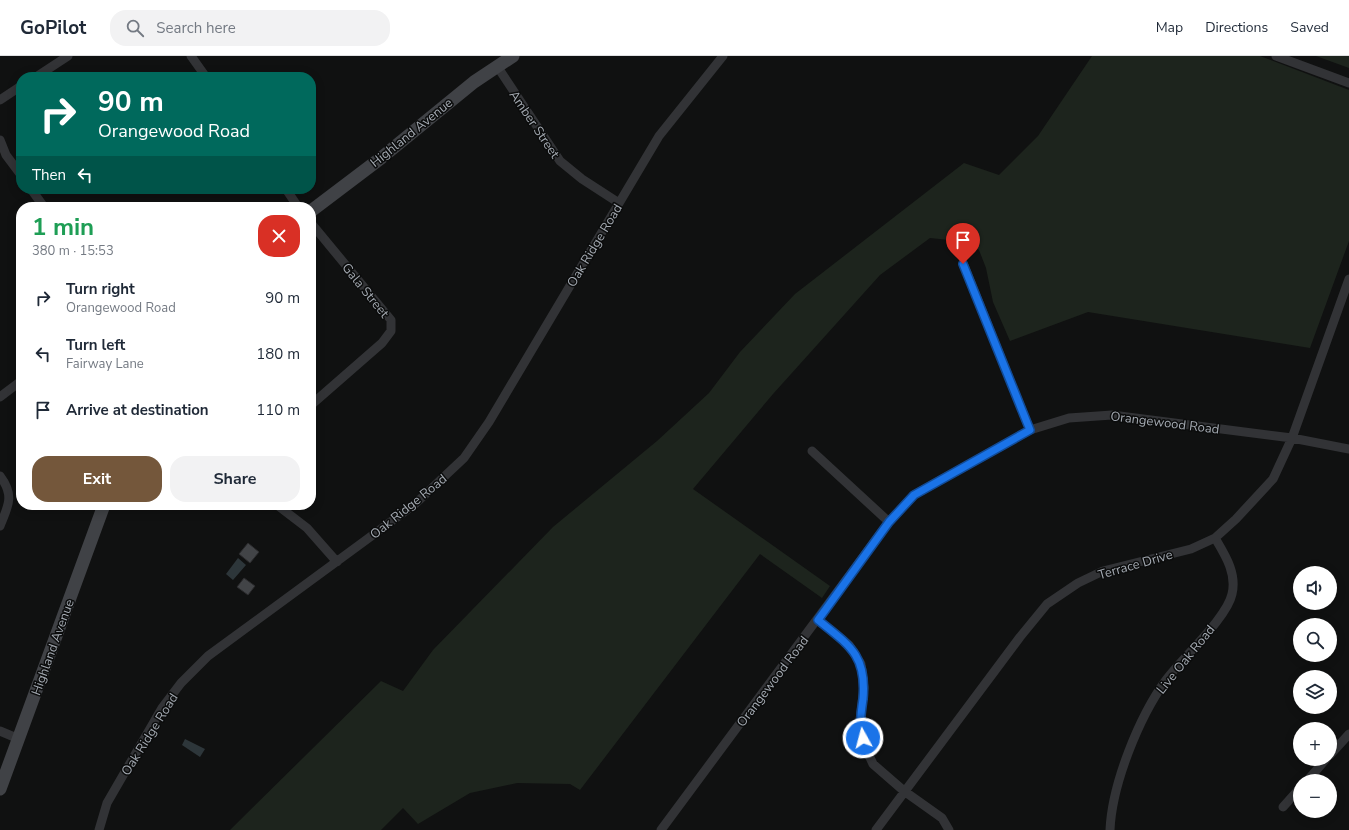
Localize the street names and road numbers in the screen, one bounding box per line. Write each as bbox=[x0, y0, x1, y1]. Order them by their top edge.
street label: Amber Street bbox=[505, 87, 564, 163]
street label: Highland Avenue bbox=[367, 94, 457, 172]
street label: Oak Ridge Road bbox=[563, 201, 627, 290]
street label: Gala Street bbox=[337, 259, 393, 322]
street label: Orangewood Road bbox=[1109, 407, 1220, 439]
street label: Oak Ridge Road bbox=[366, 470, 451, 543]
street label: Terrace Drive bbox=[1096, 546, 1175, 584]
street label: Highland Avenue bbox=[27, 597, 79, 698]
street label: Live Oak Road bbox=[1152, 621, 1219, 698]
street label: Orangewood Road bbox=[733, 632, 813, 731]
street label: Oak Ridge Road bbox=[117, 690, 182, 779]

